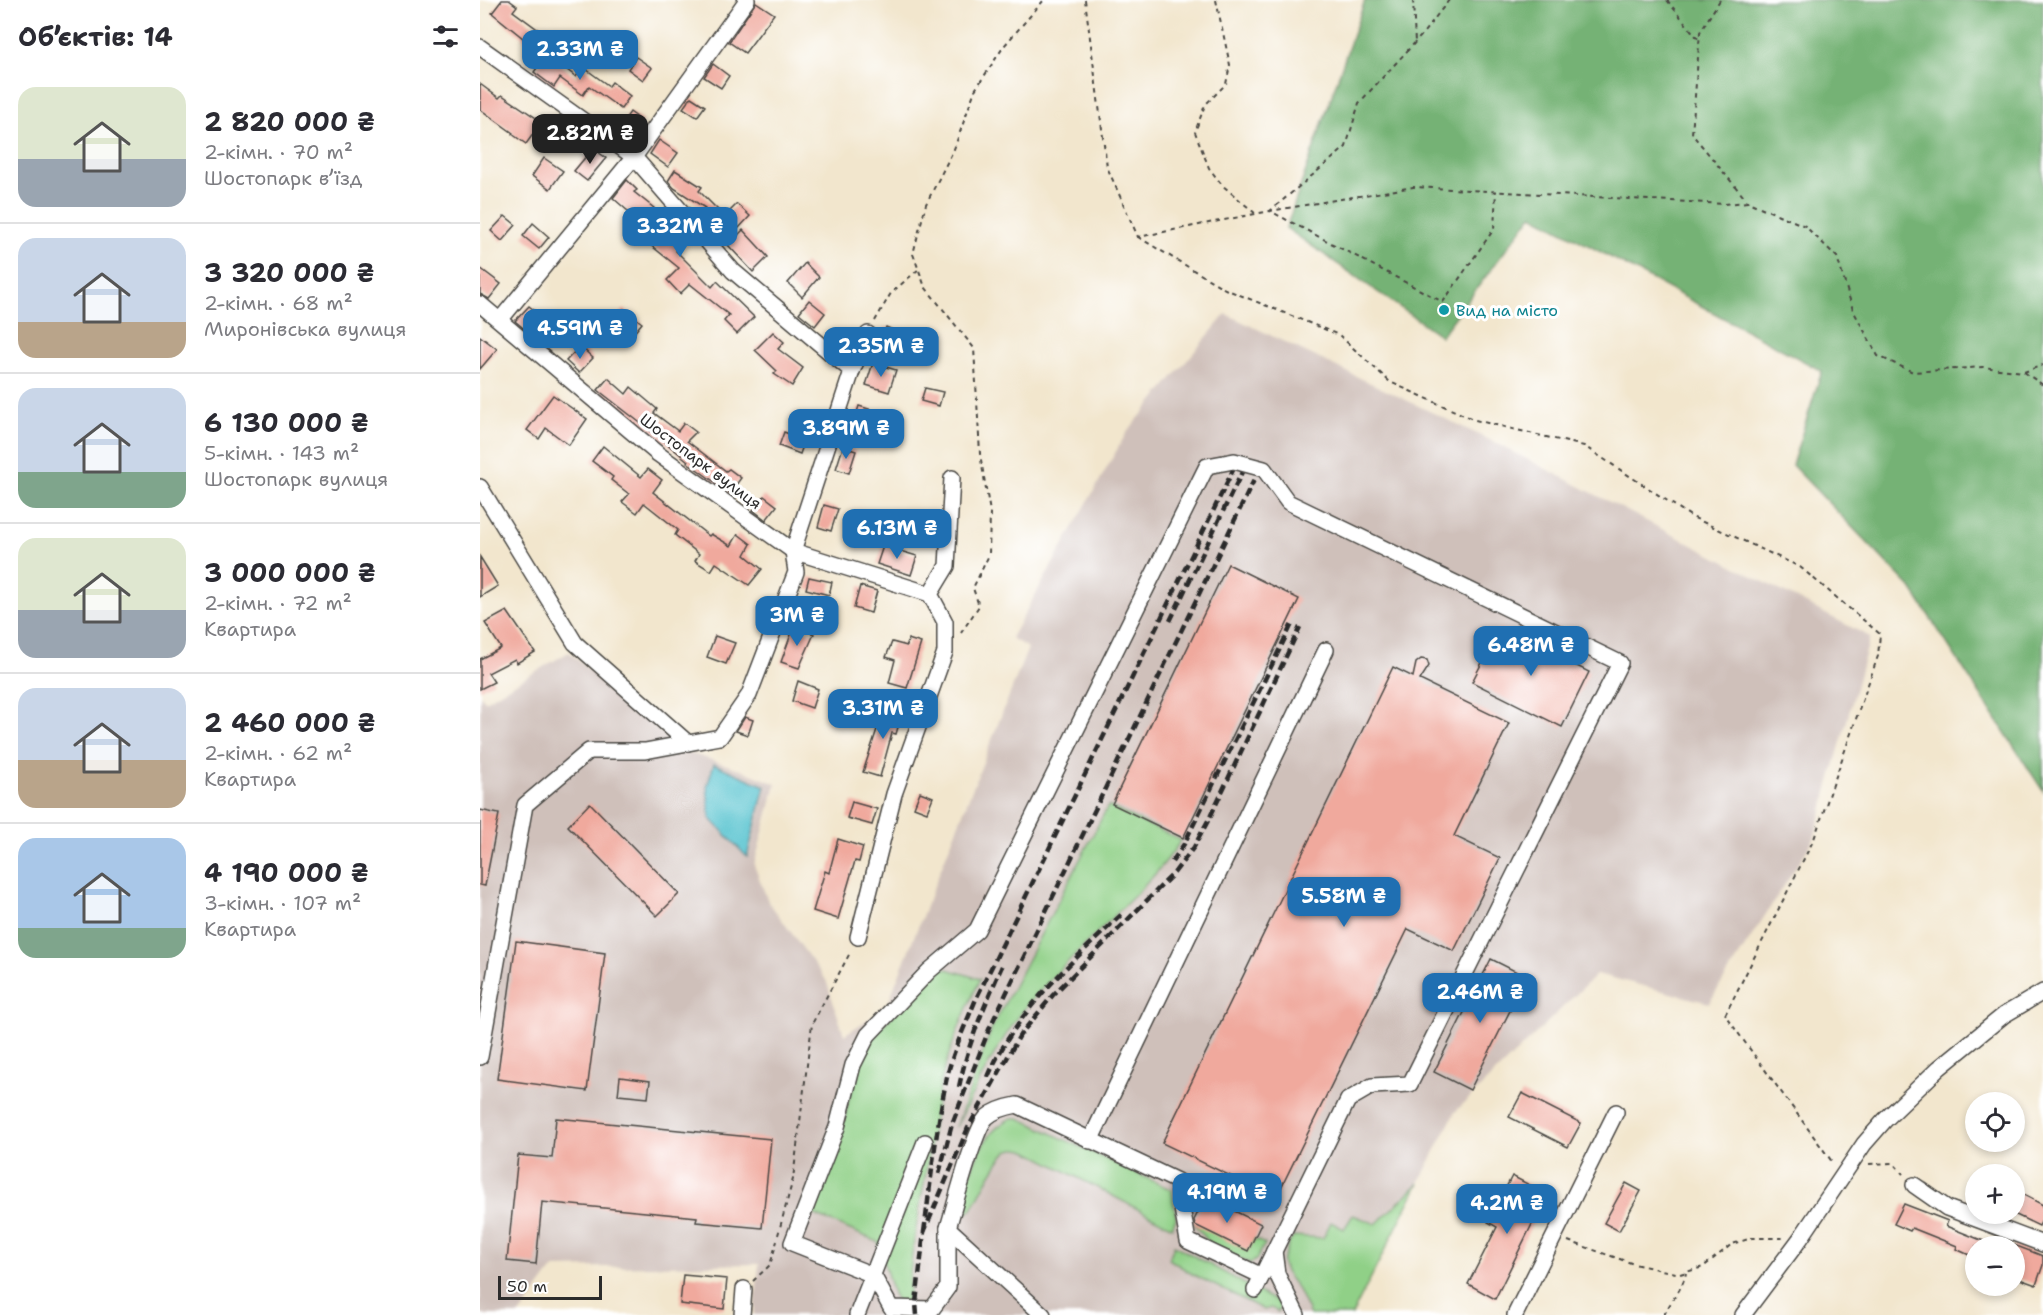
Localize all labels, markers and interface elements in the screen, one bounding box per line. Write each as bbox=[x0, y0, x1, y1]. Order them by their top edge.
text: Об’єктів: 14 bbox=[18, 19, 173, 54]
icon: filters bbox=[429, 20, 462, 53]
pin: 2.33M ₴ bbox=[525, 30, 635, 81]
text: 2.33M ₴ bbox=[536, 36, 624, 62]
text: 2 820 000 ₴ bbox=[204, 104, 375, 139]
icon: home bbox=[66, 111, 138, 183]
pin: 2.82M ₴ bbox=[535, 114, 645, 165]
text: 2.82M ₴ bbox=[546, 120, 634, 146]
text: 2-кімн. · 70 m² bbox=[204, 139, 353, 165]
text: Шостопарк в’їзд bbox=[204, 165, 362, 191]
pin: 3.32M ₴ bbox=[625, 207, 735, 258]
text: 3.32M ₴ bbox=[636, 213, 724, 239]
text: 3 320 000 ₴ bbox=[204, 255, 374, 290]
icon: home bbox=[66, 262, 138, 334]
text: 2-кімн. · 68 m² bbox=[204, 290, 353, 316]
place label: Вид на місто bbox=[1456, 300, 1558, 321]
marker: Вид на місто bbox=[1437, 303, 1451, 317]
pin: 4.59M ₴ bbox=[525, 309, 635, 360]
text: 4.59M ₴ bbox=[537, 315, 623, 341]
text: Миронівська вулиця bbox=[204, 316, 406, 342]
pin: 2.35M ₴ bbox=[826, 327, 936, 378]
text: 2.35M ₴ bbox=[838, 333, 924, 359]
text: 6 130 000 ₴ bbox=[204, 405, 369, 440]
street label: Шостопарк вулиця bbox=[635, 409, 766, 514]
pin: 3.89M ₴ bbox=[791, 409, 901, 460]
icon: home bbox=[66, 412, 138, 484]
text: 3.89M ₴ bbox=[802, 415, 890, 441]
text: 5-кімн. · 143 m² bbox=[204, 440, 359, 466]
text: Шостопарк вулиця bbox=[204, 466, 388, 492]
pin: 6.13M ₴ bbox=[842, 509, 952, 560]
text: 6.13M ₴ bbox=[856, 515, 938, 541]
text: 3 000 000 ₴ bbox=[204, 555, 376, 590]
icon: home bbox=[66, 562, 138, 634]
text: 2-кімн. · 72 m² bbox=[204, 590, 352, 616]
pin: 3M ₴ bbox=[761, 596, 833, 647]
text: 3M ₴ bbox=[769, 602, 825, 628]
text: Квартира bbox=[204, 616, 296, 642]
pin: 6.48M ₴ bbox=[1476, 626, 1586, 677]
text: 6.48M ₴ bbox=[1488, 632, 1574, 658]
pin: 3.31M ₴ bbox=[828, 689, 938, 740]
text: 3.31M ₴ bbox=[842, 695, 924, 721]
text: 2 460 000 ₴ bbox=[204, 705, 376, 740]
icon: home bbox=[66, 712, 138, 784]
text: 2-кімн. · 62 m² bbox=[204, 740, 352, 766]
text: Квартира bbox=[204, 766, 296, 792]
text: 4 190 000 ₴ bbox=[204, 855, 369, 890]
icon: home bbox=[66, 862, 138, 934]
pin: 5.58M ₴ bbox=[1289, 877, 1399, 928]
text: 5.58M ₴ bbox=[1301, 883, 1387, 909]
text: 3-кімн. · 107 m² bbox=[204, 890, 361, 916]
text: Квартира bbox=[204, 916, 296, 942]
pin: 2.46M ₴ bbox=[1425, 973, 1535, 1024]
text: 2.46M ₴ bbox=[1436, 979, 1524, 1005]
map controls bbox=[1965, 1092, 2025, 1296]
button: locate bbox=[1965, 1092, 2025, 1152]
button: + bbox=[1965, 1164, 2025, 1224]
pin: 4.19M ₴ bbox=[1172, 1173, 1282, 1224]
text: 4.19M ₴ bbox=[1187, 1179, 1267, 1205]
pin: 4.2M ₴ bbox=[1458, 1184, 1556, 1235]
text: 4.2M ₴ bbox=[1470, 1190, 1544, 1216]
button: − bbox=[1965, 1236, 2025, 1296]
scale bar bbox=[498, 1273, 602, 1300]
text: 50 m bbox=[507, 1276, 547, 1297]

